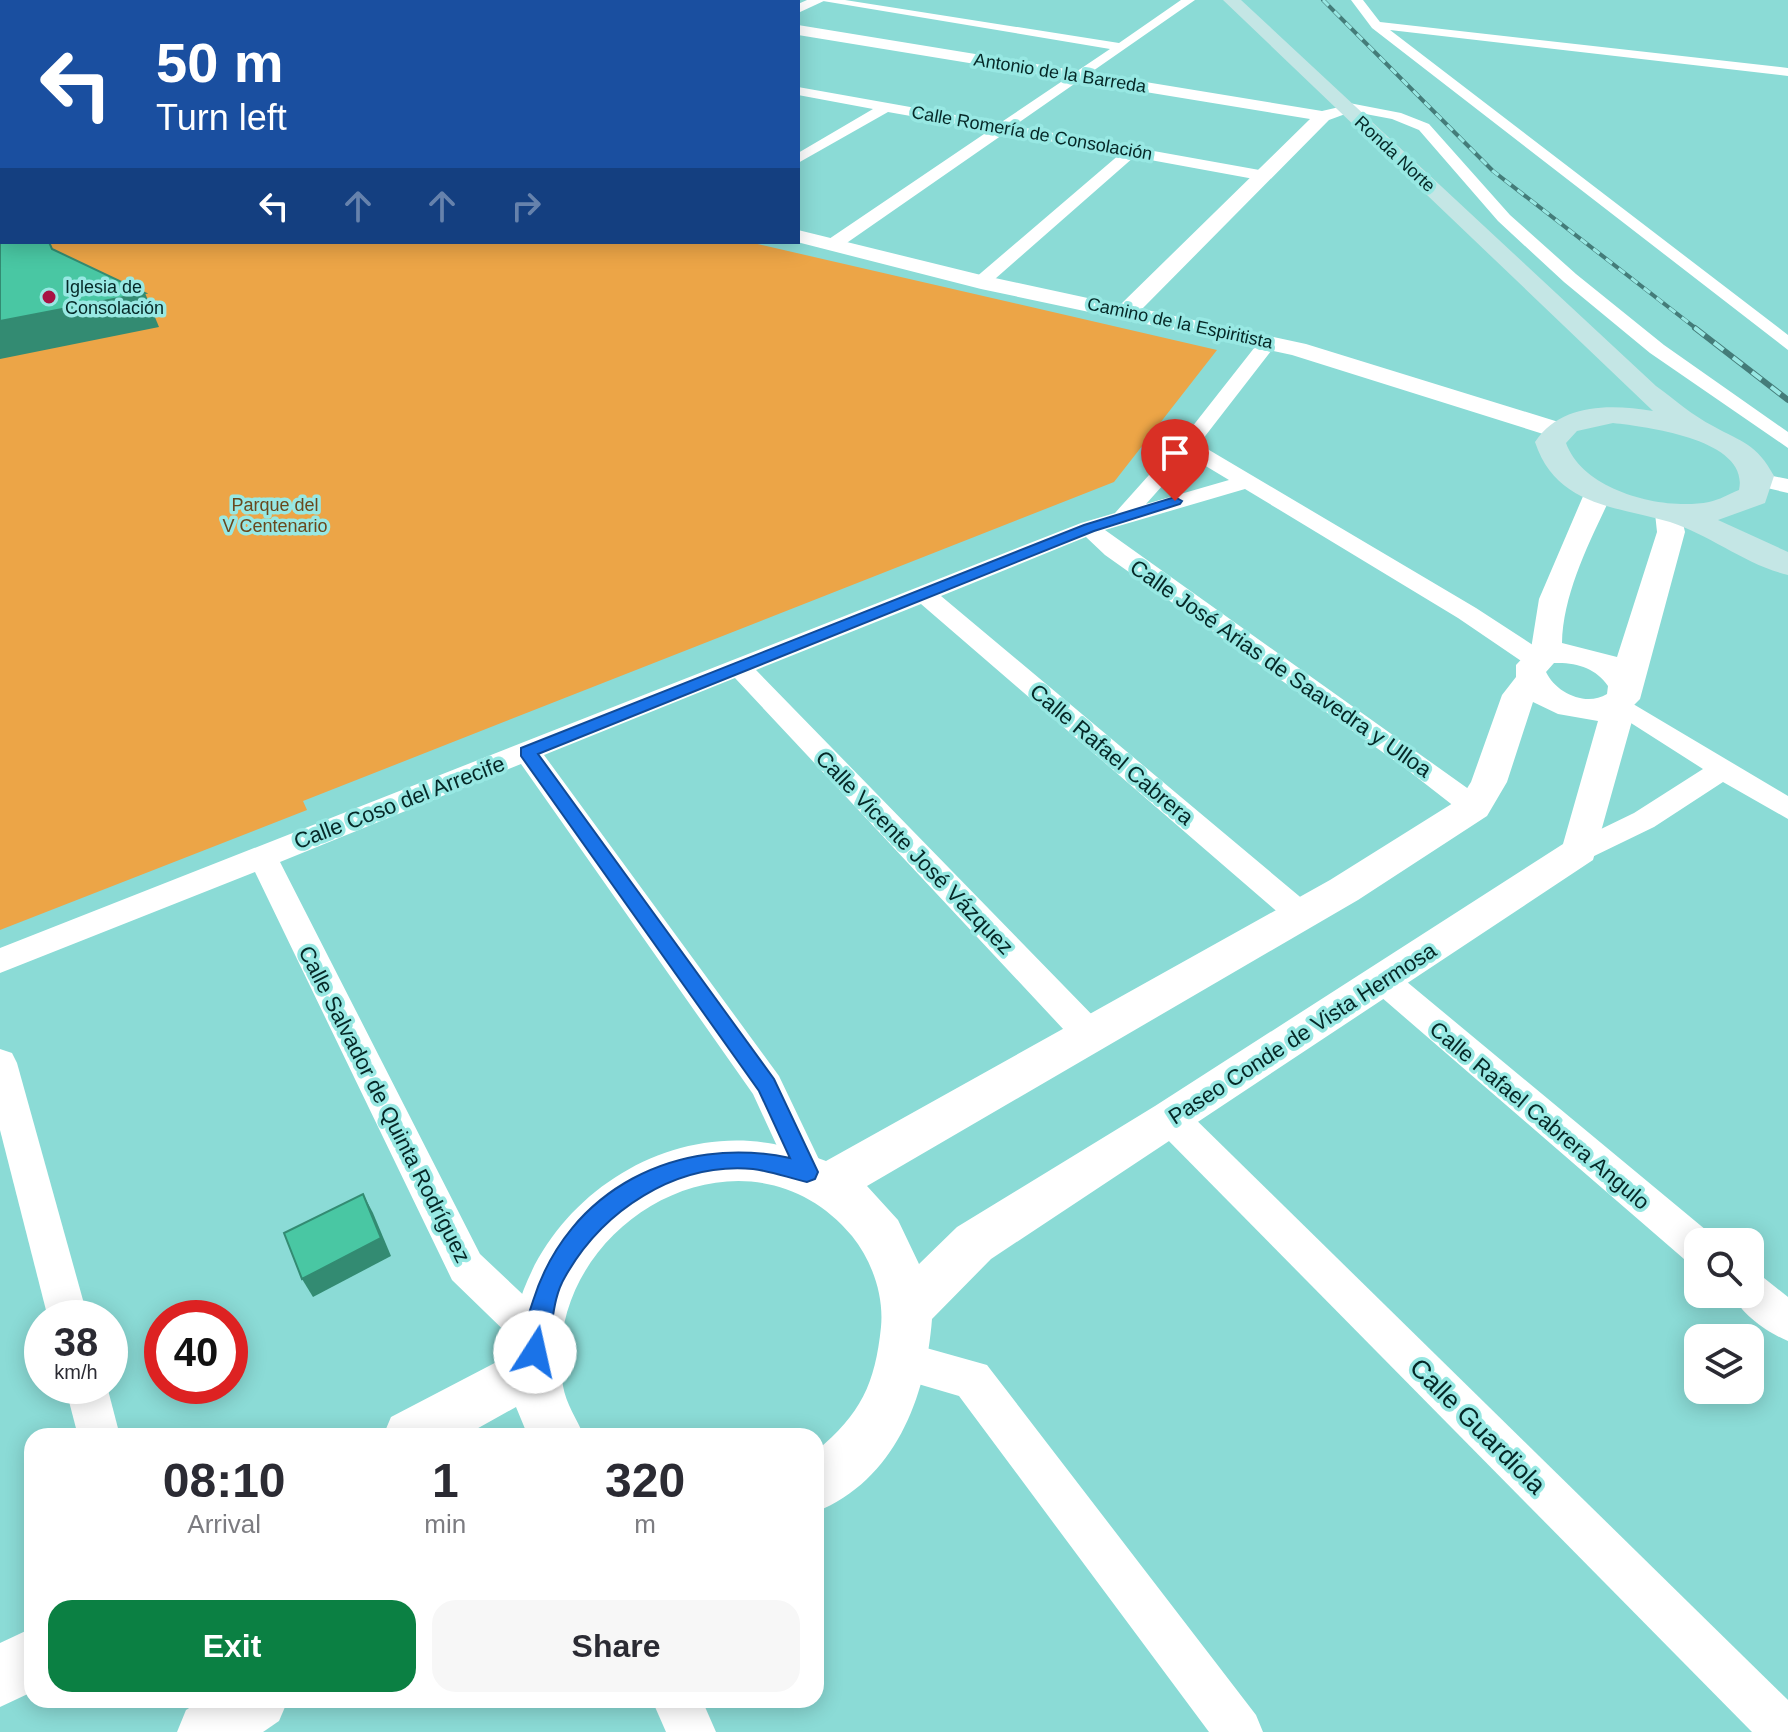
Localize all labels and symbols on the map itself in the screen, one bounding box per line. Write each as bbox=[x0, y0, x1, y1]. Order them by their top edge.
street label: Antonio de la Barreda bbox=[972, 50, 1149, 97]
street label: Calle Romería de Consolación bbox=[910, 102, 1154, 164]
street label: Ronda Norte bbox=[1351, 112, 1439, 196]
place label: Iglesia de Consolación bbox=[65, 277, 164, 318]
marker: Iglesia de Consolación bbox=[40, 288, 58, 306]
street label: Camino de la Espiritista bbox=[1085, 294, 1276, 353]
pin bbox=[1141, 419, 1209, 501]
park label: Parque del V Centenario bbox=[222, 495, 328, 536]
street label: Calle José Arias de Saavedra y Ulloa bbox=[1125, 554, 1437, 783]
street label: Calle Rafael Cabrera bbox=[1025, 679, 1199, 830]
street label: Calle Vicente José Vázquez bbox=[811, 745, 1019, 959]
street label: Calle Coso del Arrecife bbox=[290, 751, 508, 854]
street label: Paseo Conde de Vista Hermosa bbox=[1164, 937, 1441, 1129]
street label: Calle Salvador de Quinta Rodríguez bbox=[293, 942, 476, 1267]
street label: Calle Rafael Cabrera Angulo bbox=[1425, 1016, 1655, 1215]
speed limit sign: 40 bbox=[144, 1300, 248, 1404]
position arrow bbox=[493, 1310, 577, 1394]
street label: Calle Guardiola bbox=[1404, 1352, 1552, 1500]

